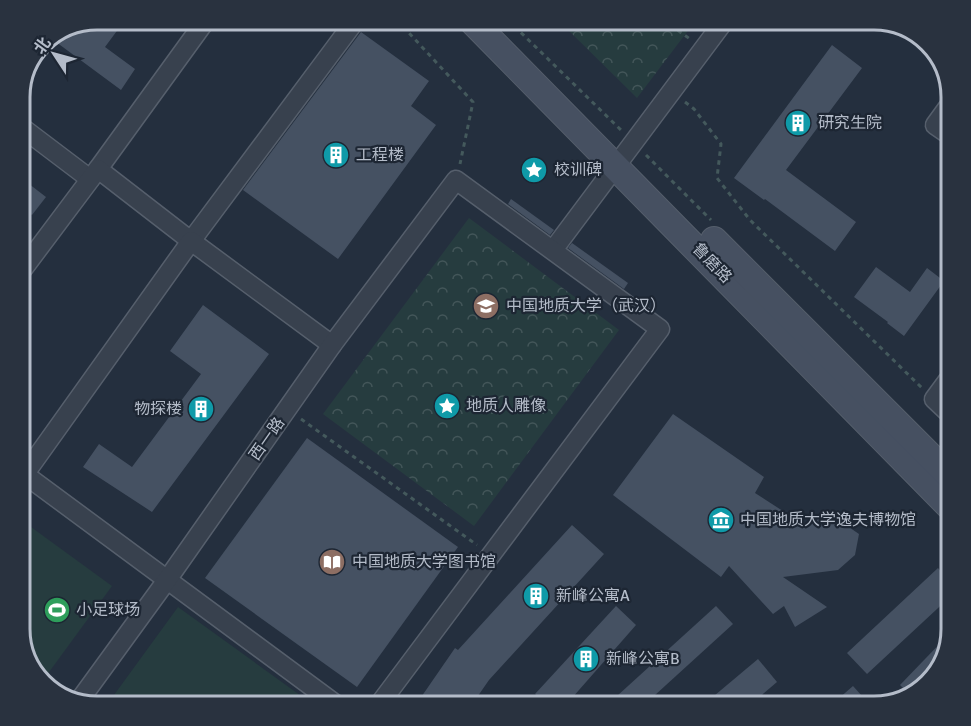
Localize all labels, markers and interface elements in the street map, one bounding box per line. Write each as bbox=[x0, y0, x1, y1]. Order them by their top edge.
north arrow bbox=[24, 24, 84, 84]
text: 北 bbox=[30, 33, 55, 58]
building icon: 研究生院 bbox=[783, 108, 813, 138]
place label: 研究生院 bbox=[818, 113, 882, 133]
building icon: 工程楼 bbox=[321, 140, 351, 170]
place label: 工程楼 bbox=[356, 145, 404, 165]
place icon: 校训碑 bbox=[519, 155, 549, 185]
place label: 校训碑 bbox=[554, 160, 602, 180]
street label: 鲁磨路 bbox=[688, 239, 736, 287]
school or university icon: 中国地质大学（武汉） bbox=[471, 291, 501, 321]
place label: 中国地质大学（武汉） bbox=[506, 296, 666, 316]
place icon: 地质人雕像 bbox=[432, 391, 462, 421]
building icon: 物探楼 bbox=[186, 394, 216, 424]
place label: 地质人雕像 bbox=[466, 396, 546, 416]
place label: 物探楼 bbox=[134, 399, 182, 419]
street label: 西一路 bbox=[245, 414, 289, 464]
museum icon: 中国地质大学逸夫博物馆 bbox=[706, 505, 736, 535]
place label: 中国地质大学逸夫博物馆 bbox=[740, 510, 916, 530]
library icon: 中国地质大学图书馆 bbox=[317, 547, 347, 577]
place label: 中国地质大学图书馆 bbox=[352, 552, 496, 572]
building icon: 新峰公寓A bbox=[521, 581, 551, 611]
place label: 新峰公寓A bbox=[556, 586, 630, 606]
sports icon: 小足球场 bbox=[42, 595, 72, 625]
place label: 小足球场 bbox=[76, 600, 140, 620]
building icon: 新峰公寓B bbox=[571, 644, 601, 674]
place label: 新峰公寓B bbox=[606, 649, 680, 669]

